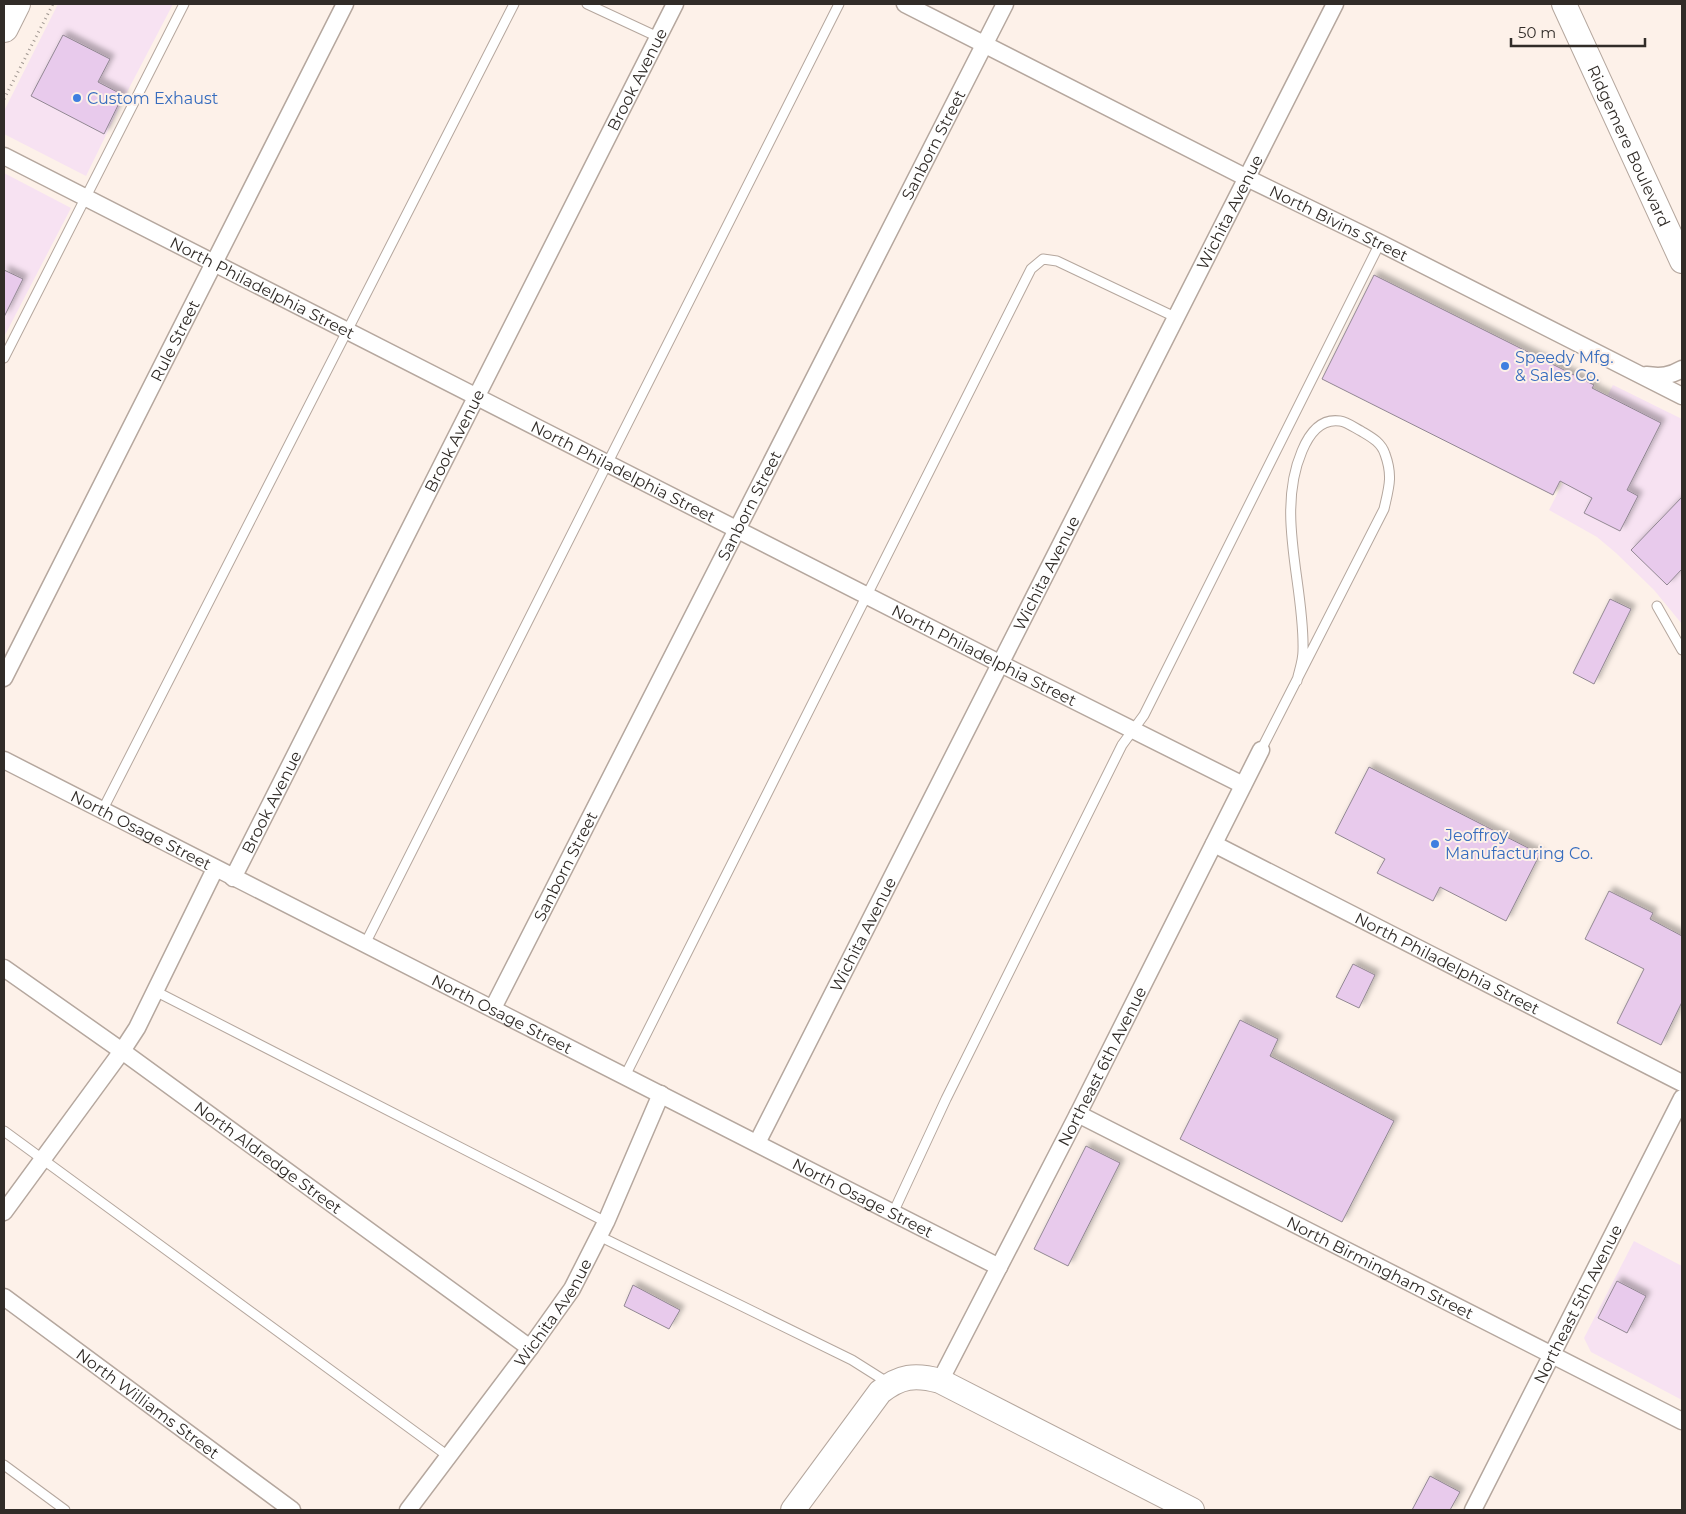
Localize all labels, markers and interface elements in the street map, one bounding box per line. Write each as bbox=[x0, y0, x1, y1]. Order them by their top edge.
scale bar bbox=[1511, 15, 1645, 47]
text: 50 m bbox=[1518, 23, 1556, 42]
street label: Brook Avenue bbox=[603, 25, 671, 134]
street label: Ridgemere Boulevard bbox=[1584, 62, 1674, 230]
street label: Sanborn Street bbox=[897, 86, 969, 203]
place label: Custom Exhaust bbox=[87, 89, 219, 108]
marker: Custom Exhaust bbox=[71, 92, 83, 104]
street label: Wichita Avenue bbox=[1192, 152, 1266, 272]
street label: North Bivins Street bbox=[1266, 181, 1412, 265]
street label: North Philadelphia Street bbox=[167, 233, 358, 343]
street label: Rule Street bbox=[146, 296, 203, 385]
place label: Speedy Mfg. & Sales Co. bbox=[1515, 348, 1614, 385]
marker: Speedy Mfg. & Sales Co. bbox=[1499, 360, 1511, 372]
street label: Brook Avenue bbox=[420, 386, 488, 495]
street label: North Philadelphia Street bbox=[528, 417, 719, 527]
street label: Sanborn Street bbox=[713, 447, 785, 564]
street label: Wichita Avenue bbox=[1009, 513, 1083, 634]
street label: North Philadelphia Street bbox=[889, 601, 1080, 710]
street label: Brook Avenue bbox=[237, 748, 305, 857]
street label: North Osage Street bbox=[68, 786, 215, 874]
street label: Sanborn Street bbox=[529, 808, 601, 924]
place label: Jeoffroy Manufacturing Co. bbox=[1444, 826, 1593, 863]
marker: Jeoffroy Manufacturing Co. bbox=[1429, 838, 1441, 850]
street label: Wichita Avenue bbox=[826, 874, 900, 995]
street label: North Philadelphia Street bbox=[1352, 908, 1543, 1018]
street label: North Osage Street bbox=[429, 970, 576, 1058]
street label: Northeast 6th Avenue bbox=[1054, 983, 1150, 1149]
street label: North Aldredge Street bbox=[191, 1097, 346, 1218]
street label: North Osage Street bbox=[789, 1154, 937, 1242]
street label: North Birmingham Street bbox=[1284, 1212, 1477, 1323]
street label: Northeast 5th Avenue bbox=[1529, 1221, 1626, 1387]
street label: Wichita Avenue bbox=[510, 1255, 595, 1370]
street label: North Williams Street bbox=[73, 1344, 223, 1463]

